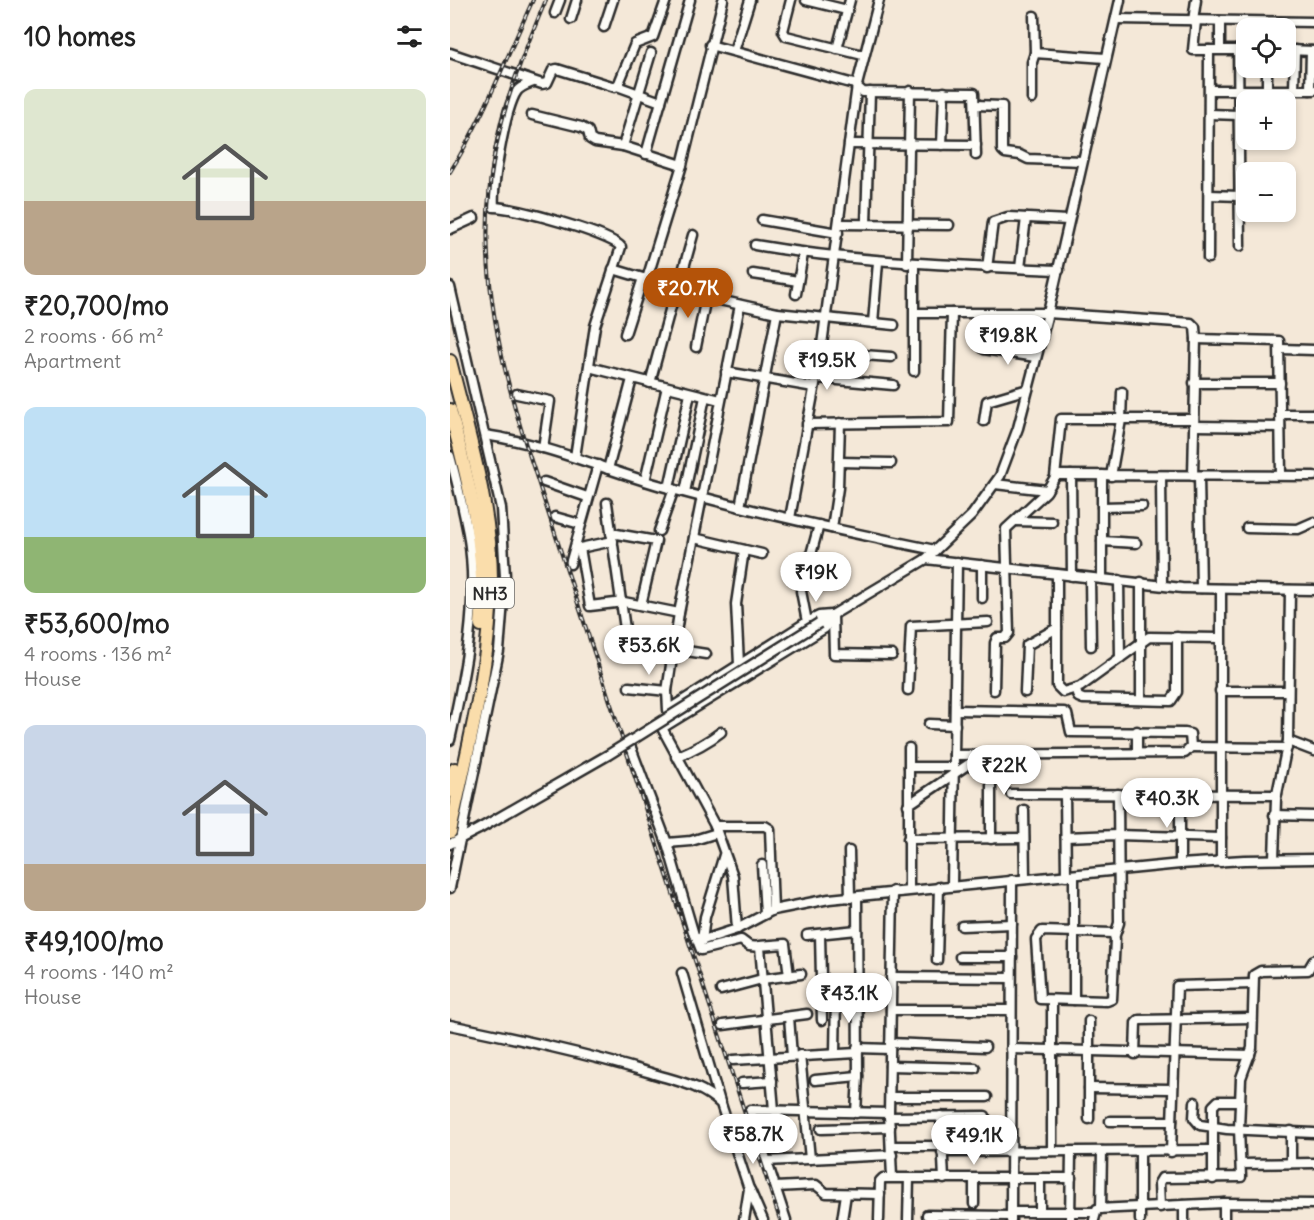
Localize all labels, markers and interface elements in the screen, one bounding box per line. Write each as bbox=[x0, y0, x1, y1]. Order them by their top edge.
map controls bbox=[1236, 18, 1296, 222]
button: locate bbox=[1236, 18, 1296, 78]
text: 10 homes bbox=[24, 20, 136, 53]
icon: filters bbox=[393, 20, 426, 53]
button: + bbox=[1236, 90, 1296, 150]
icon: home bbox=[171, 128, 279, 236]
button: − bbox=[1236, 162, 1296, 222]
pin: ₹20.7K bbox=[639, 268, 737, 319]
text: ₹20.7K bbox=[657, 275, 719, 300]
text: ₹20,700/mo bbox=[24, 289, 169, 322]
pin: ₹19.8K bbox=[959, 315, 1057, 366]
text: ₹19.8K bbox=[979, 322, 1037, 347]
text: 2 rooms · 66 m² bbox=[24, 323, 164, 348]
pin: ₹19.5K bbox=[778, 340, 876, 391]
text: ₹19.5K bbox=[798, 347, 856, 372]
text: Apartment bbox=[24, 348, 121, 373]
icon: home bbox=[171, 446, 279, 554]
pin: ₹19K bbox=[780, 552, 852, 603]
text: ₹19K bbox=[794, 559, 838, 584]
road number: NH3 bbox=[466, 578, 514, 608]
text: ₹53,600/mo bbox=[24, 607, 170, 640]
pin: ₹53.6K bbox=[600, 625, 698, 676]
text: ₹53.6K bbox=[618, 632, 680, 657]
text: 4 rooms · 136 m² bbox=[24, 641, 172, 666]
text: House bbox=[24, 666, 81, 691]
pin: ₹22K bbox=[968, 745, 1040, 796]
text: ₹22K bbox=[981, 752, 1027, 777]
icon: home bbox=[171, 764, 279, 872]
pin: ₹40.3K bbox=[1118, 778, 1216, 829]
text: ₹40.3K bbox=[1135, 785, 1199, 810]
text: ₹49,100/mo bbox=[24, 925, 164, 958]
text: 4 rooms · 140 m² bbox=[24, 959, 174, 984]
pin: ₹43.1K bbox=[800, 973, 898, 1024]
text: ₹43.1K bbox=[820, 980, 878, 1005]
text: House bbox=[24, 984, 81, 1009]
pin: ₹58.7K bbox=[704, 1114, 802, 1165]
pin: ₹49.1K bbox=[925, 1115, 1023, 1166]
text: ₹58.7K bbox=[723, 1121, 783, 1146]
text: ₹49.1K bbox=[945, 1122, 1003, 1147]

